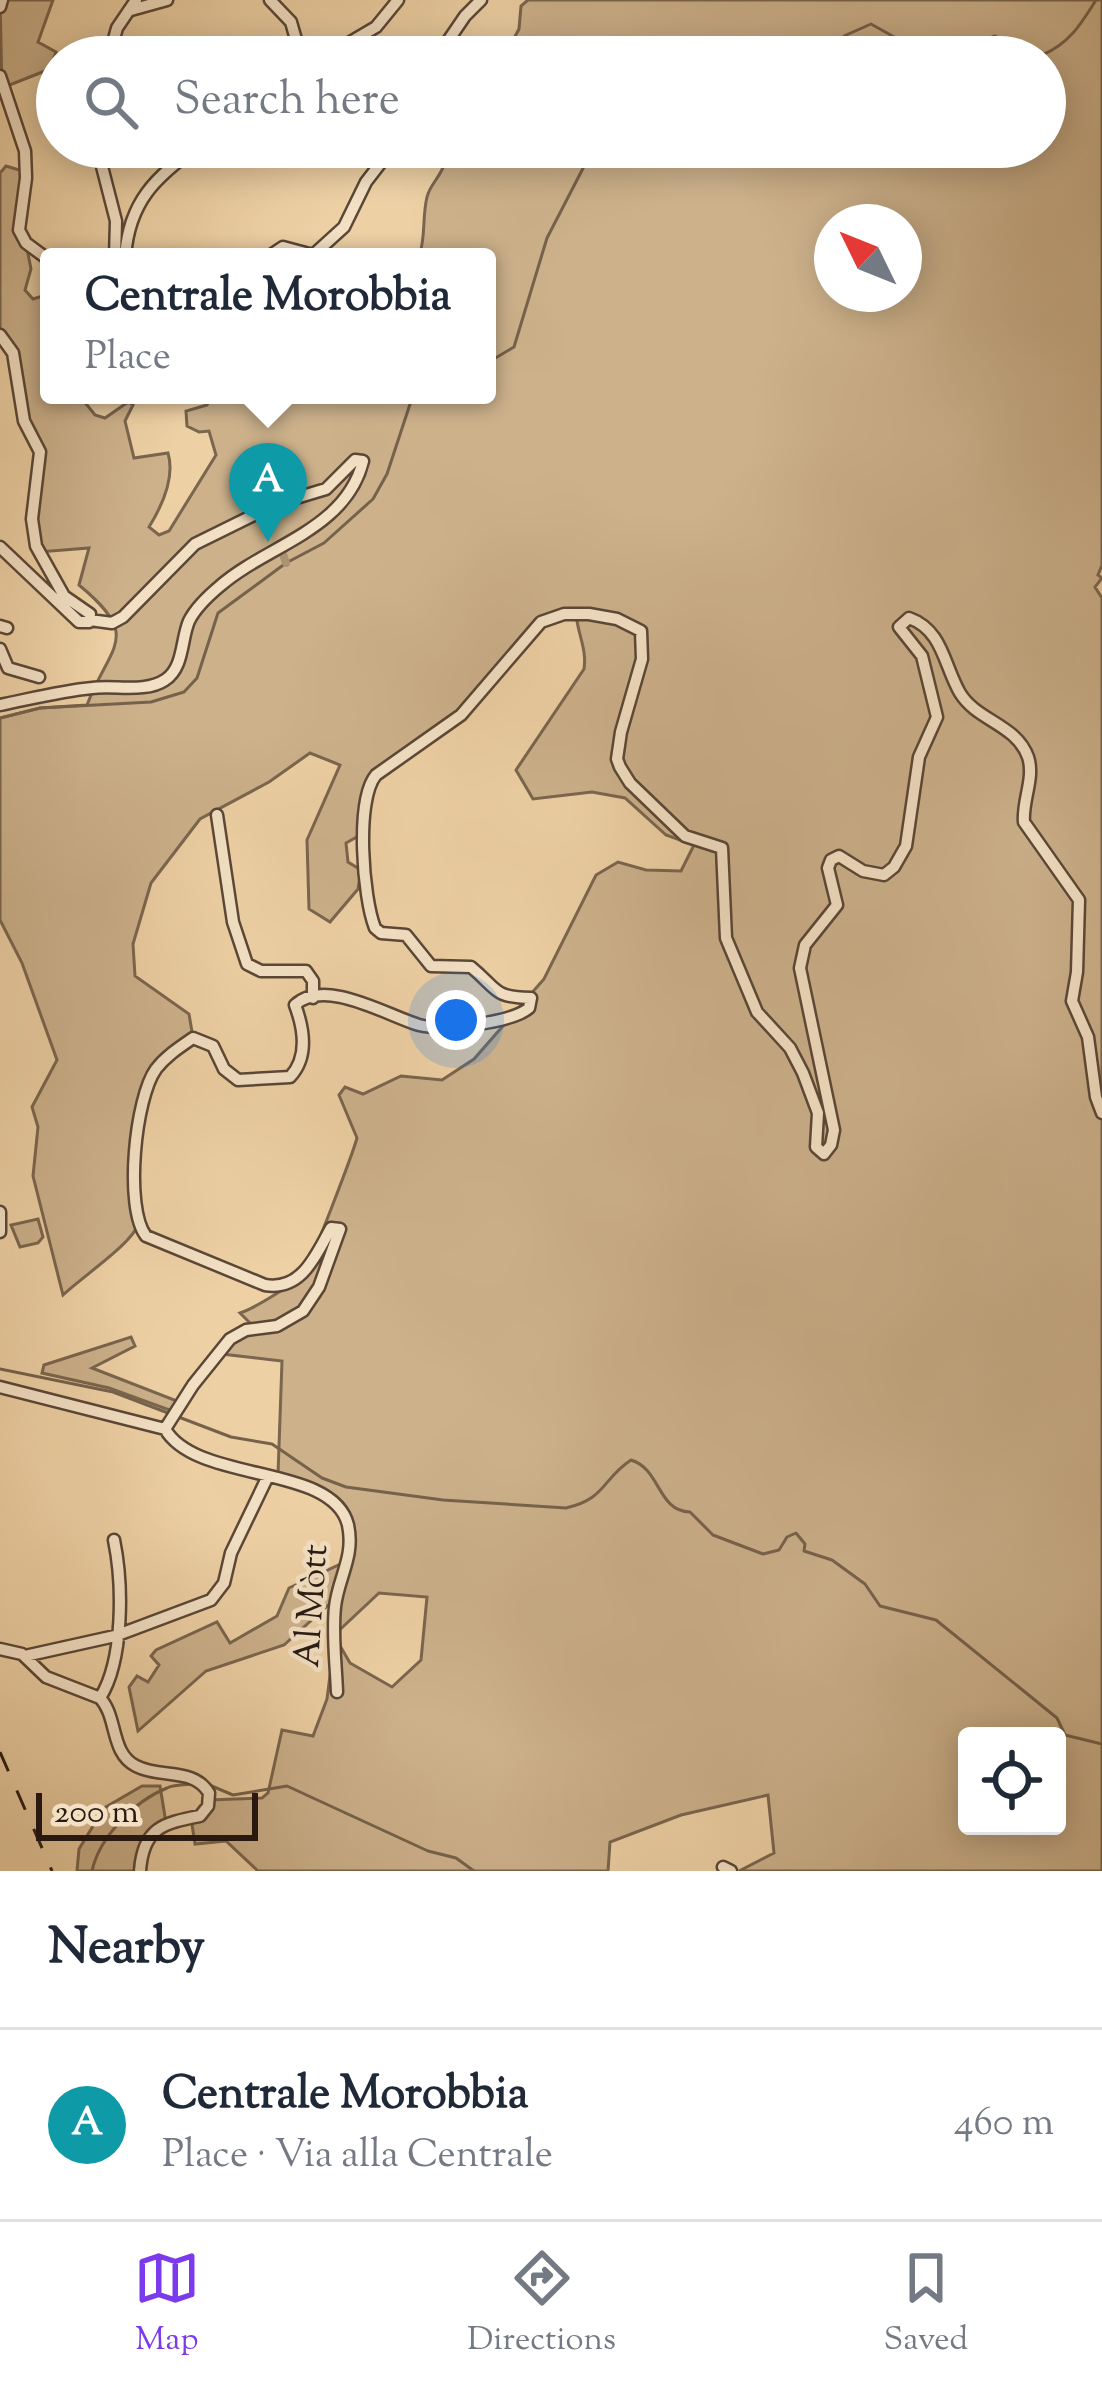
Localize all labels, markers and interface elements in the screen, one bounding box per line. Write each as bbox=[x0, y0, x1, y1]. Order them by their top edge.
search box bbox=[36, 36, 1066, 168]
icon: search bbox=[78, 69, 144, 135]
text: Search here bbox=[174, 70, 400, 135]
north arrow bbox=[814, 204, 922, 312]
popup bbox=[40, 248, 496, 404]
text: Centrale Morobbia bbox=[85, 266, 451, 331]
text: Place bbox=[85, 331, 171, 387]
pin: A bbox=[229, 443, 307, 542]
your location bbox=[426, 990, 486, 1050]
street label: Al Mòtt bbox=[283, 1543, 343, 1669]
map controls bbox=[958, 1727, 1066, 1835]
button: locate bbox=[958, 1727, 1066, 1835]
scale bar bbox=[36, 1787, 258, 1840]
text: 200 m bbox=[54, 1790, 139, 1838]
text: Nearby bbox=[48, 1913, 205, 1986]
text: Centrale Morobbia bbox=[162, 2064, 528, 2129]
text: A bbox=[71, 2097, 103, 2153]
text: 460 m bbox=[954, 2097, 1054, 2153]
text: Place · Via alla Centrale bbox=[162, 2129, 553, 2185]
tab: Map bbox=[134, 2245, 200, 2365]
tab: Directions bbox=[467, 2245, 616, 2365]
tab: Saved bbox=[884, 2245, 968, 2365]

